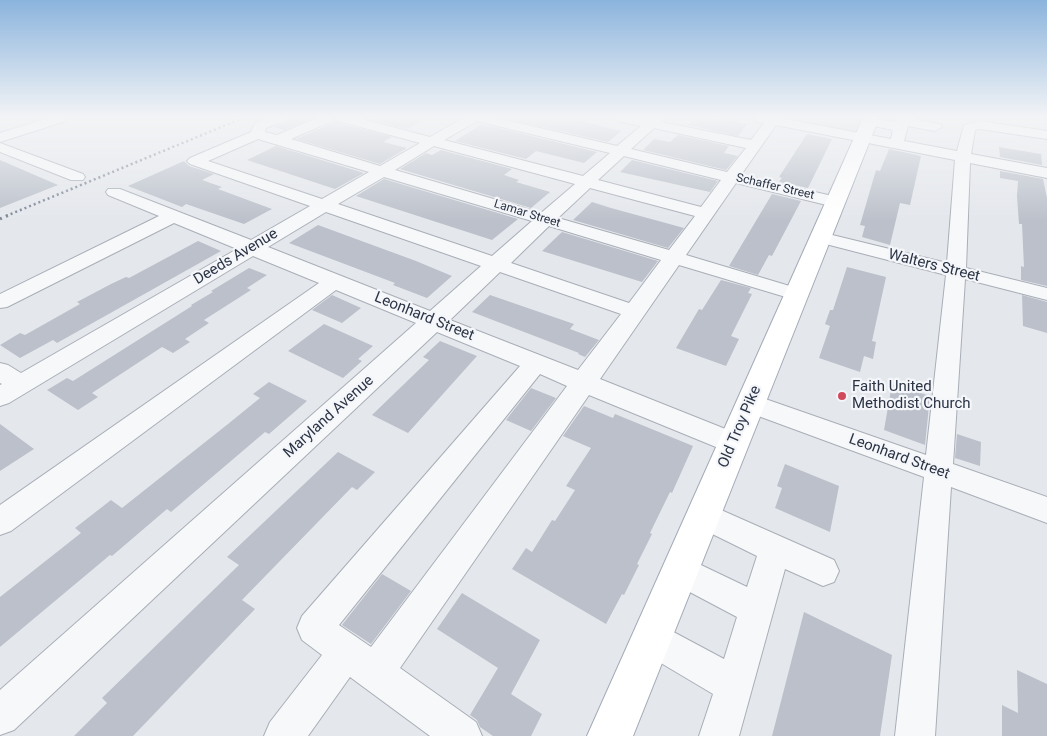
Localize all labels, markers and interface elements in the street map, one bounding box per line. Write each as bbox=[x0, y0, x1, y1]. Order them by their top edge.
street label: Schaffer Street bbox=[734, 171, 816, 203]
street label: Lamar Street bbox=[492, 197, 562, 231]
street label: Deeds Avenue bbox=[191, 225, 281, 289]
street label: Walters Street bbox=[886, 246, 982, 286]
street label: Leonhard Street bbox=[371, 289, 477, 345]
street label: Maryland Avenue bbox=[280, 372, 378, 462]
place label: Faith United Methodist Church bbox=[852, 378, 971, 413]
street label: Old Troy Pike bbox=[715, 383, 765, 471]
marker: Faith United Methodist Church bbox=[836, 390, 848, 402]
street label: Leonhard Street bbox=[846, 430, 952, 484]

